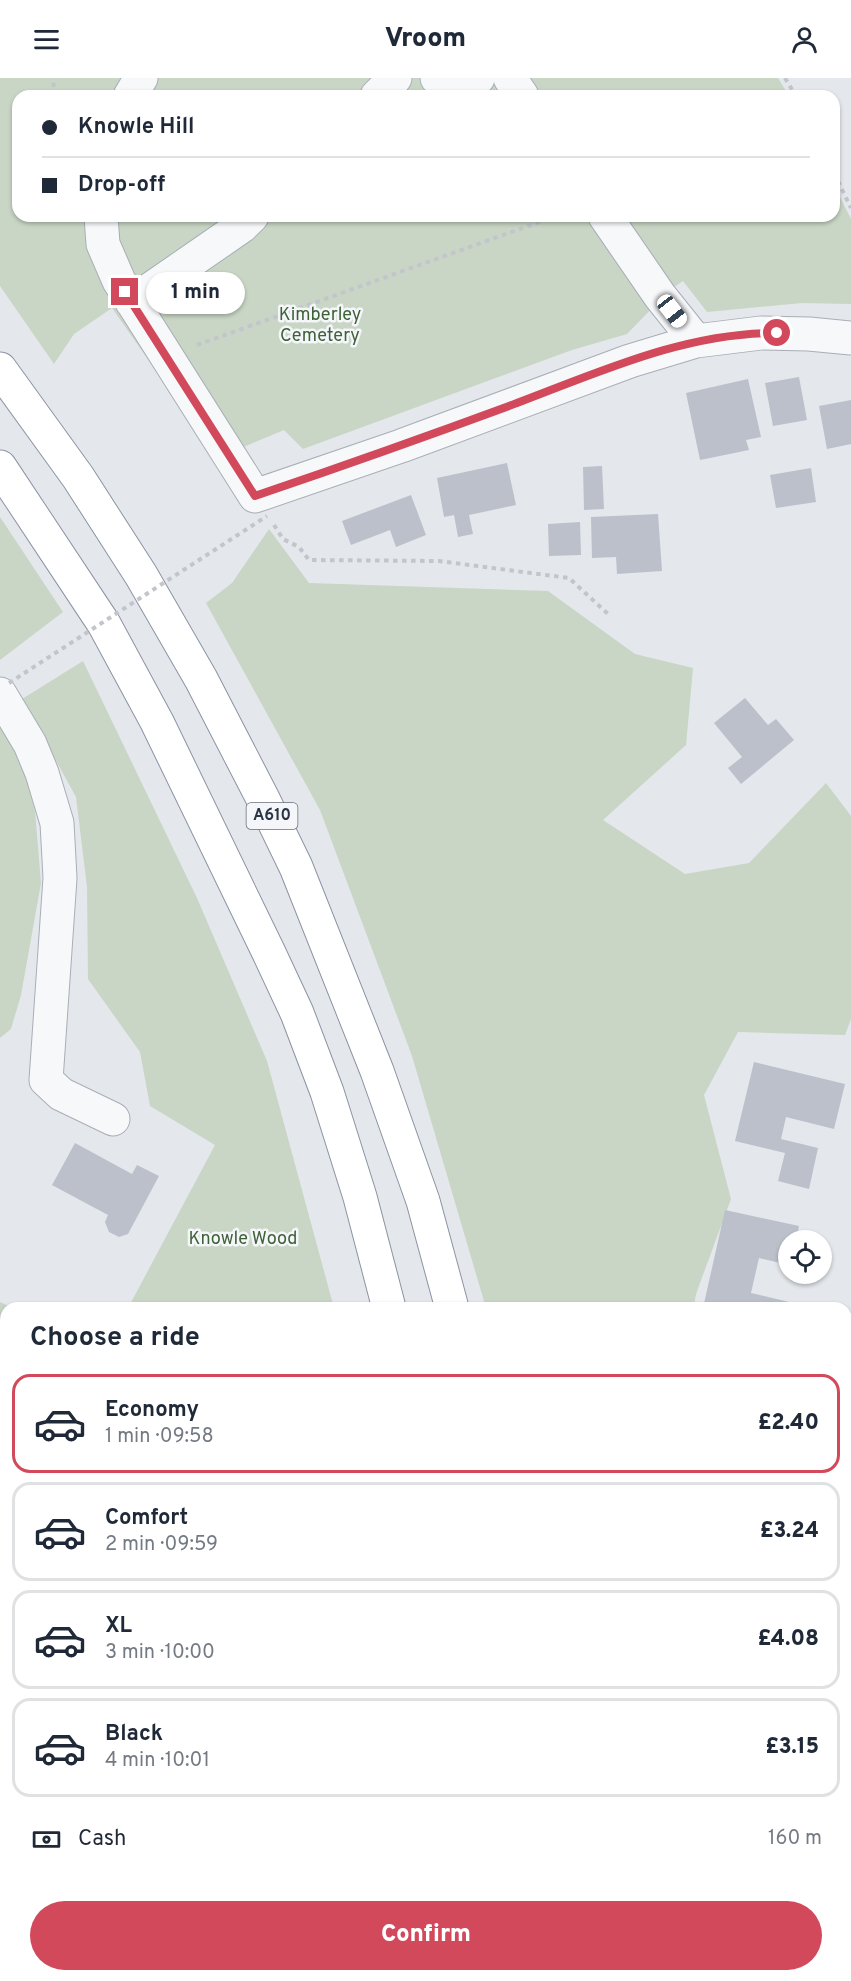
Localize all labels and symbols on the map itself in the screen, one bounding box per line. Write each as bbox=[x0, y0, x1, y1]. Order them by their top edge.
callout: 1 min bbox=[146, 271, 245, 313]
route end bbox=[111, 278, 138, 305]
car bbox=[654, 291, 690, 331]
park label: Kimberley Cemetery bbox=[279, 304, 361, 348]
route start bbox=[763, 319, 790, 346]
road number: A610 bbox=[246, 803, 298, 829]
park label: Knowle Wood bbox=[189, 1228, 297, 1251]

